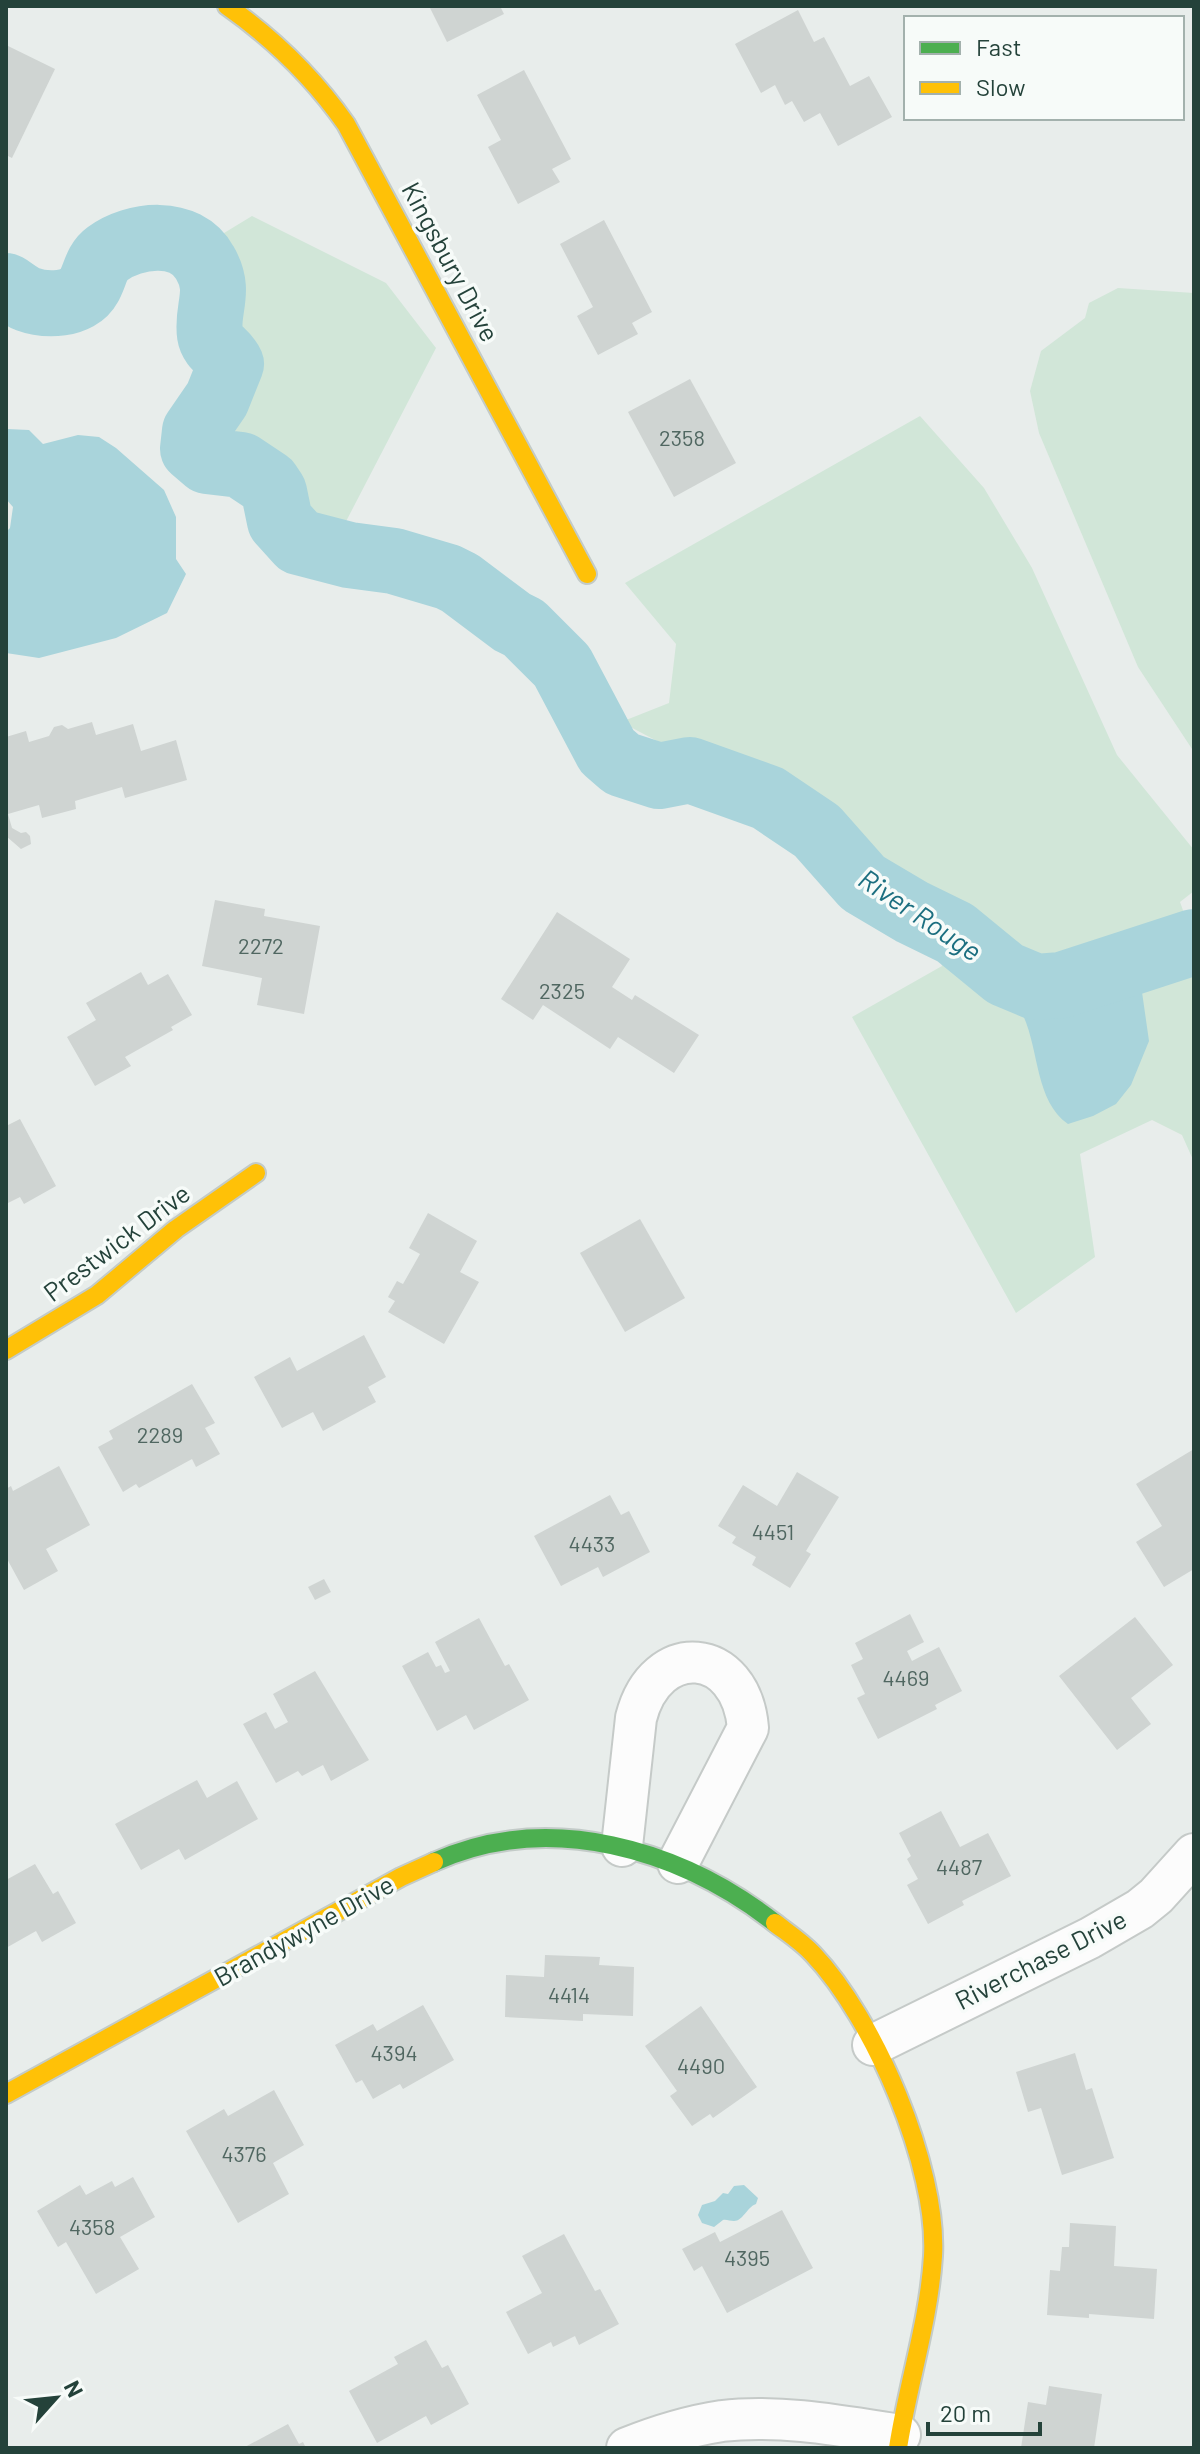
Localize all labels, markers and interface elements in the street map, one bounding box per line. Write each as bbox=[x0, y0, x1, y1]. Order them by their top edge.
legend bbox=[904, 16, 1184, 120]
text: Fast bbox=[976, 32, 1021, 61]
text: Slow bbox=[976, 72, 1025, 101]
street label: Kingsbury Drive bbox=[396, 176, 506, 346]
house number: 2358 bbox=[659, 424, 705, 450]
water label: River Rouge bbox=[853, 861, 988, 968]
house number: 2272 bbox=[238, 932, 284, 958]
house number: 2325 bbox=[539, 977, 585, 1003]
street label: Prestwick Drive bbox=[37, 1177, 195, 1307]
house number: 2289 bbox=[137, 1421, 183, 1447]
house number: 4451 bbox=[752, 1518, 794, 1544]
house number: 4433 bbox=[569, 1530, 615, 1556]
house number: 4469 bbox=[882, 1664, 930, 1690]
house number: 4487 bbox=[936, 1853, 982, 1879]
street label: Brandywyne Drive bbox=[208, 1868, 399, 1992]
street label: Riverchase Drive bbox=[950, 1902, 1131, 2015]
house number: 4414 bbox=[548, 1981, 590, 2007]
house number: 4394 bbox=[370, 2039, 418, 2065]
house number: 4490 bbox=[677, 2052, 725, 2078]
house number: 4376 bbox=[221, 2140, 267, 2166]
house number: 4358 bbox=[69, 2213, 115, 2239]
house number: 4395 bbox=[724, 2244, 770, 2270]
north arrow bbox=[16, 2358, 96, 2438]
text: N bbox=[60, 2376, 90, 2401]
scale bar bbox=[928, 2386, 1040, 2436]
text: 20 m bbox=[940, 2398, 991, 2427]

